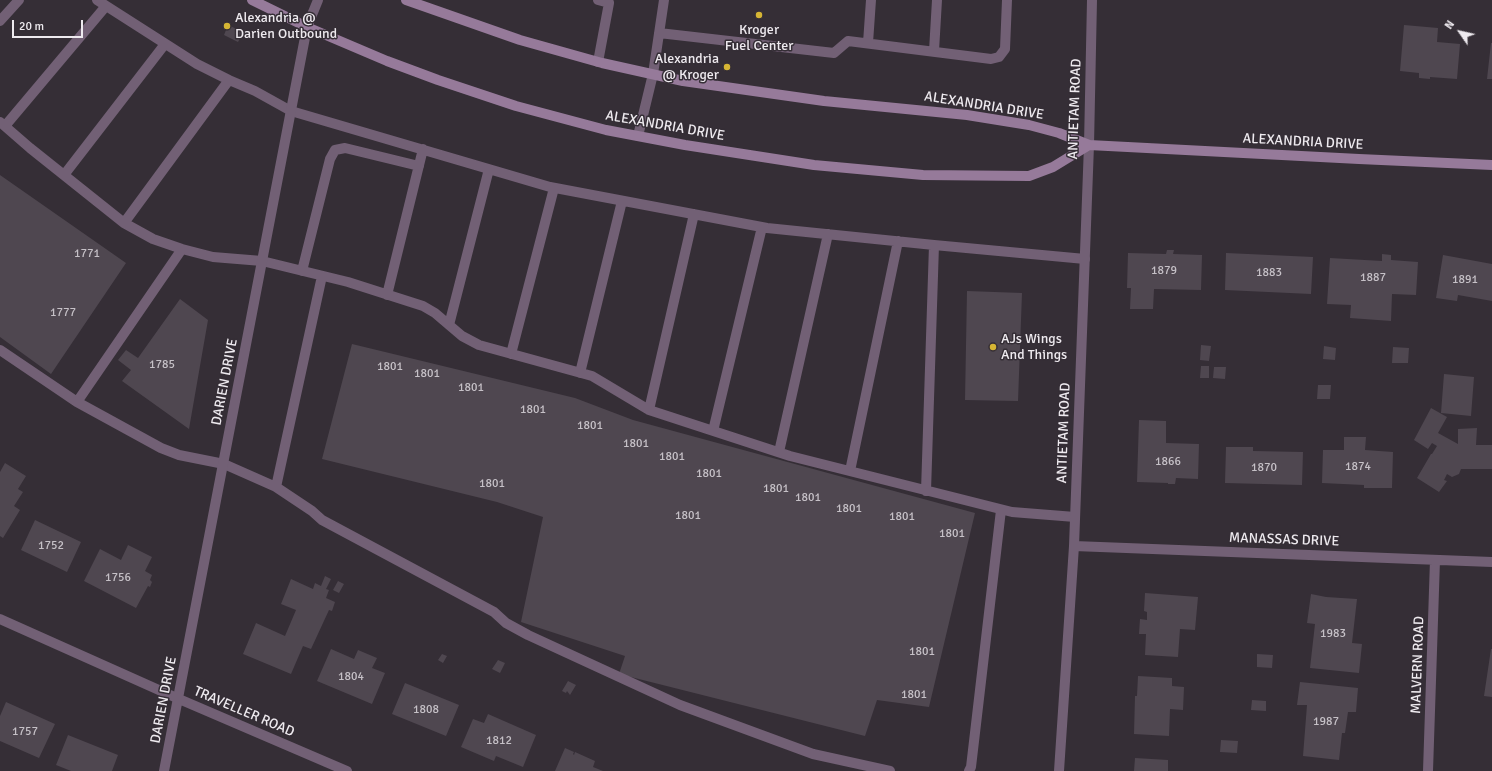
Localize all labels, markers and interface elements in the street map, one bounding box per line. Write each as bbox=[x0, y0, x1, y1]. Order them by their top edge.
place label: Alexandria @ Darien Outbound bbox=[235, 10, 337, 42]
marker: Kroger Fuel Center bbox=[754, 10, 764, 20]
scale bar bbox=[14, 12, 85, 38]
north arrow bbox=[1440, 12, 1480, 52]
text: N bbox=[1442, 18, 1457, 32]
text: 20 m bbox=[19, 19, 44, 34]
marker: Alexandria @ Darien Outbound bbox=[222, 21, 232, 31]
place label: Kroger Fuel Center bbox=[725, 22, 793, 54]
place label: Alexandria @ Kroger bbox=[655, 51, 719, 84]
street label: ANTIETAM ROAD bbox=[1065, 58, 1085, 160]
marker: Alexandria @ Kroger bbox=[722, 62, 732, 72]
street label: ALEXANDRIA DRIVE bbox=[923, 88, 1045, 124]
street label: ALEXANDRIA DRIVE bbox=[604, 107, 726, 145]
street label: ALEXANDRIA DRIVE bbox=[1242, 130, 1364, 154]
house number: 1771 bbox=[74, 247, 100, 261]
house number: 1879 bbox=[1151, 264, 1177, 278]
house number: 1883 bbox=[1256, 266, 1282, 280]
house number: 1887 bbox=[1360, 271, 1386, 285]
house number: 1891 bbox=[1452, 273, 1478, 287]
house number: 1777 bbox=[50, 306, 76, 320]
place label: AJs Wings And Things bbox=[1001, 331, 1067, 364]
street label: DARIEN DRIVE bbox=[208, 337, 242, 427]
marker: AJs Wings And Things bbox=[988, 342, 998, 352]
house number: 1785 bbox=[149, 358, 175, 372]
house number: 1801 bbox=[377, 360, 403, 374]
house number: 1801 bbox=[414, 367, 440, 381]
house number: 1801 bbox=[458, 381, 484, 395]
street label: ANTIETAM ROAD bbox=[1054, 382, 1074, 484]
house number: 1801 bbox=[520, 403, 546, 417]
house number: 1801 bbox=[577, 419, 603, 433]
house number: 1801 bbox=[623, 437, 649, 451]
house number: 1801 bbox=[659, 450, 685, 464]
house number: 1866 bbox=[1155, 455, 1181, 469]
house number: 1874 bbox=[1345, 460, 1371, 474]
house number: 1870 bbox=[1251, 461, 1277, 475]
house number: 1801 bbox=[696, 467, 722, 481]
house number: 1801 bbox=[479, 477, 505, 491]
house number: 1801 bbox=[763, 482, 789, 496]
house number: 1801 bbox=[795, 491, 821, 505]
house number: 1801 bbox=[836, 502, 862, 516]
house number: 1801 bbox=[675, 509, 701, 523]
house number: 1801 bbox=[889, 510, 915, 524]
house number: 1801 bbox=[939, 527, 965, 541]
street label: MANASSAS DRIVE bbox=[1229, 530, 1339, 550]
house number: 1752 bbox=[38, 539, 64, 553]
house number: 1756 bbox=[105, 571, 131, 585]
street label: MALVERN ROAD bbox=[1408, 616, 1428, 714]
house number: 1983 bbox=[1320, 627, 1346, 641]
house number: 1801 bbox=[909, 645, 935, 659]
street label: DARIEN DRIVE bbox=[147, 655, 181, 745]
house number: 1804 bbox=[338, 670, 364, 684]
street label: TRAVELLER ROAD bbox=[191, 683, 297, 741]
house number: 1801 bbox=[901, 688, 927, 702]
house number: 1808 bbox=[413, 703, 439, 717]
house number: 1987 bbox=[1313, 715, 1339, 729]
house number: 1757 bbox=[12, 725, 38, 739]
house number: 1812 bbox=[486, 734, 512, 748]

